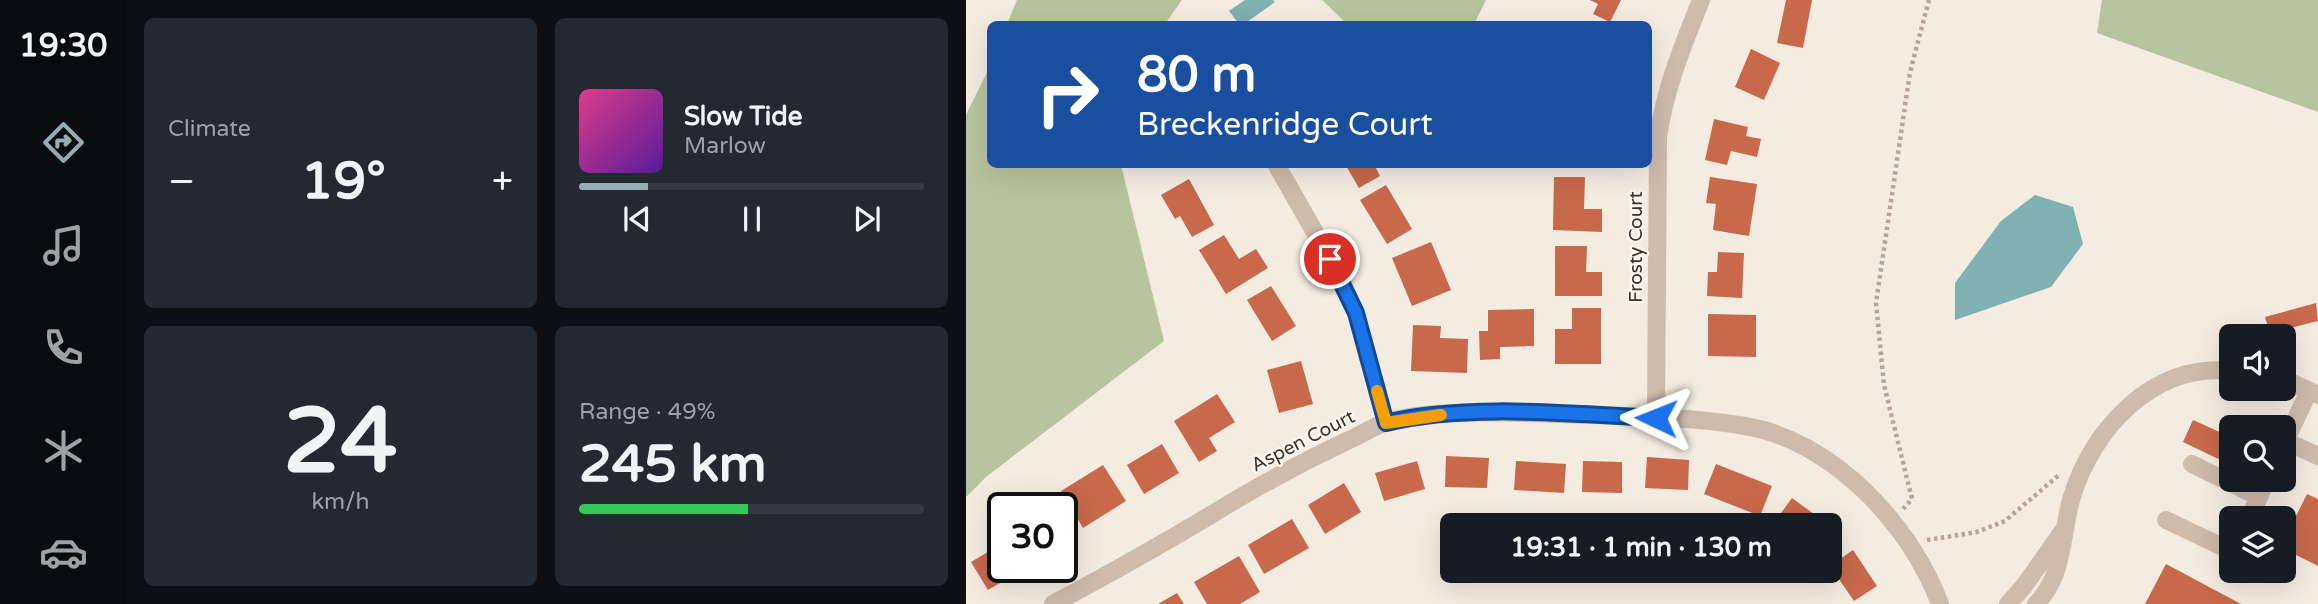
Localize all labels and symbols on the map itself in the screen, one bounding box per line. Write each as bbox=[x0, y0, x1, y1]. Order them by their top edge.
street label: Frosty Court bbox=[1625, 191, 1647, 303]
pin bbox=[1300, 229, 1360, 289]
position arrow bbox=[1619, 381, 1693, 455]
street label: Aspen Court bbox=[1248, 406, 1358, 476]
speed limit sign: 30 bbox=[987, 492, 1078, 583]

